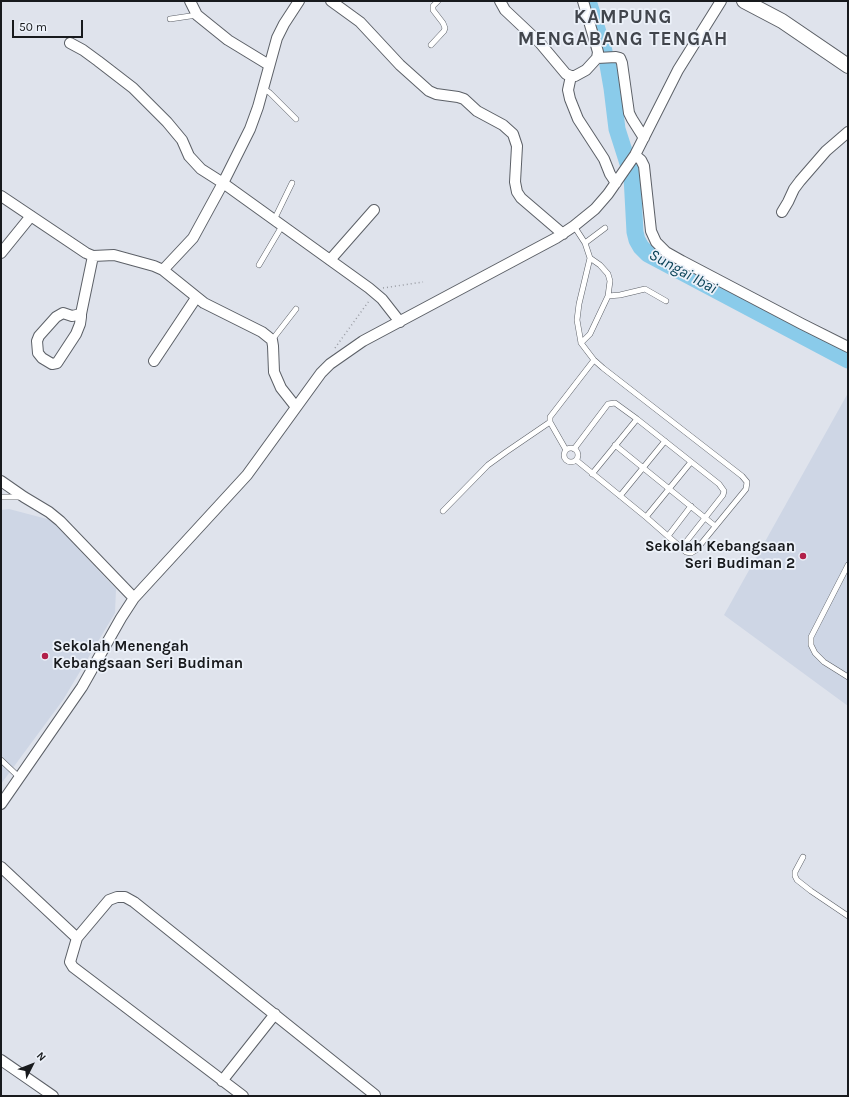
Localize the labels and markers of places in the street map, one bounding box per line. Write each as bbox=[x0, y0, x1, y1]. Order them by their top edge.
place label: Sekolah Kebangsaan Seri Budiman 2 bbox=[645, 538, 795, 573]
marker: Sekolah Kebangsaan Seri Budiman 2 bbox=[798, 551, 808, 561]
place label: Sekolah Menengah Kebangsaan Seri Budiman bbox=[53, 638, 243, 673]
marker: Sekolah Menengah Kebangsaan Seri Budiman bbox=[40, 651, 50, 661]

